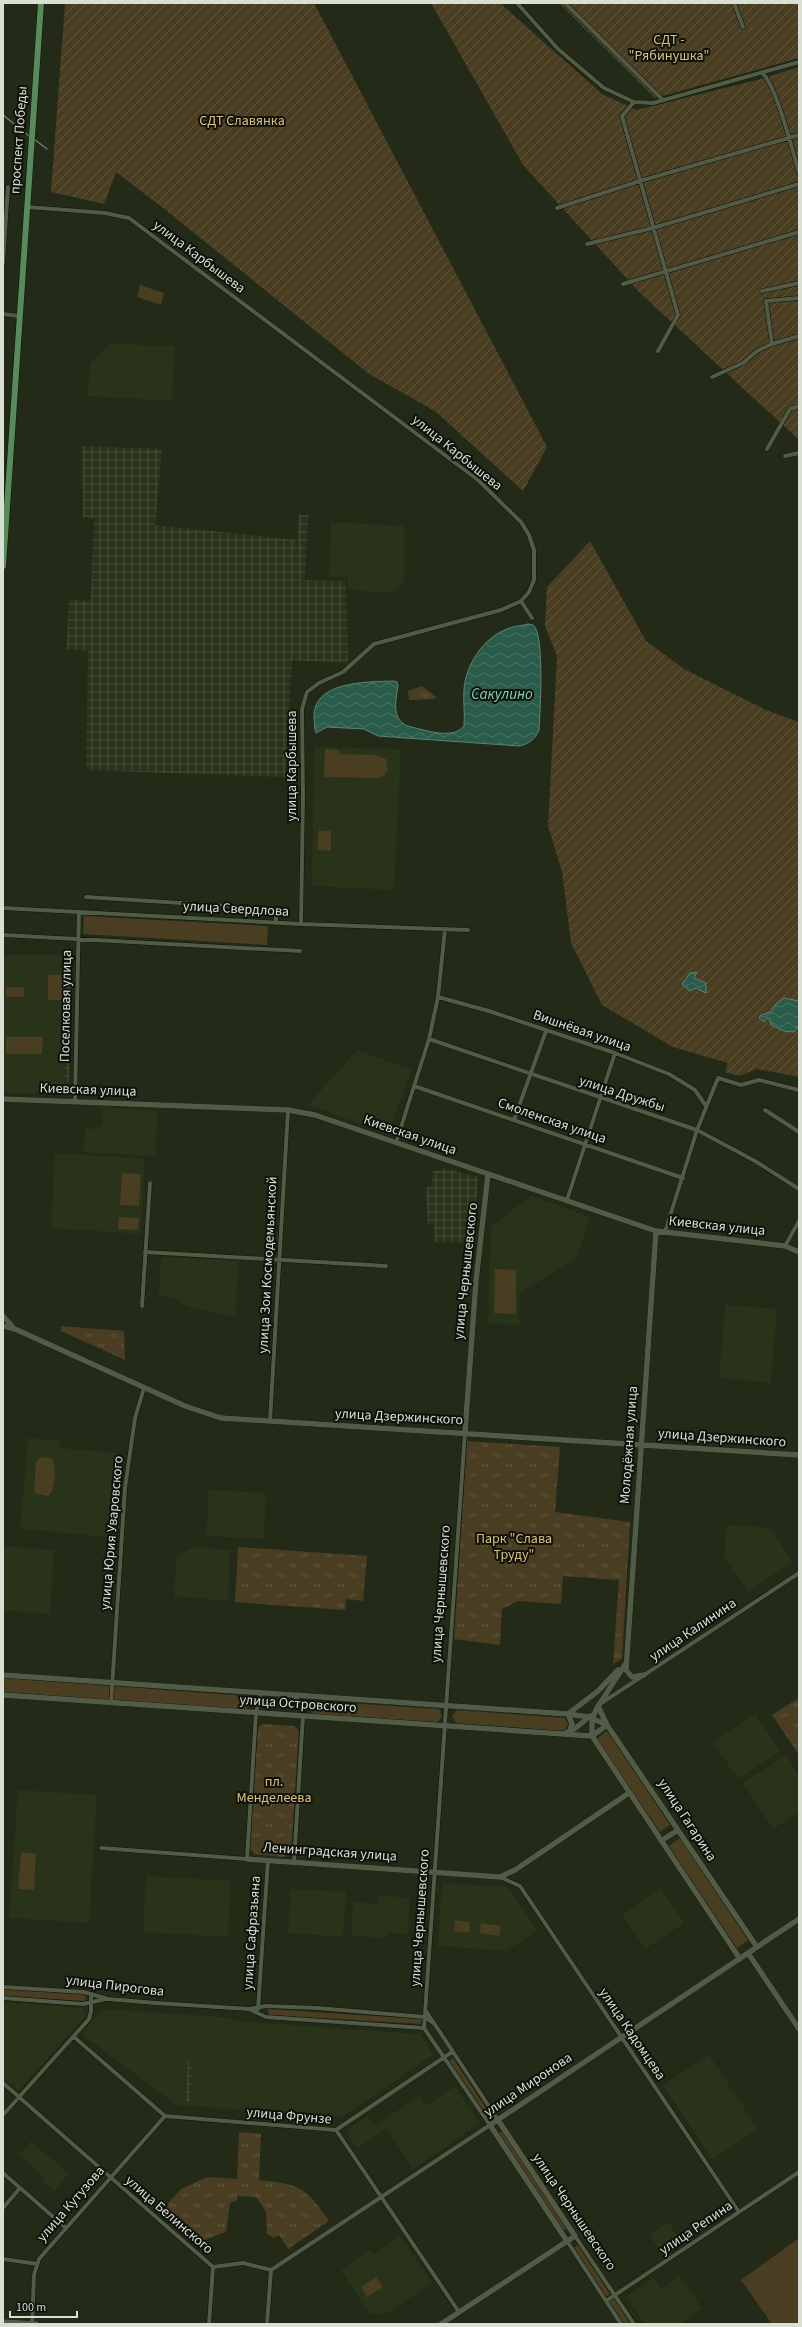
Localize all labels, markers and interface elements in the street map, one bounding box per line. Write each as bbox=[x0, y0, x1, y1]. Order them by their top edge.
park label: СДТ - "Рябинушка" bbox=[628, 30, 710, 66]
street label: проспект Победы bbox=[5, 85, 33, 195]
park label: СДТ Славянка bbox=[199, 111, 285, 131]
street label: улица Карбышева bbox=[149, 216, 249, 298]
street label: улица Карбышева bbox=[408, 410, 506, 496]
water label: Сакулино bbox=[471, 684, 533, 705]
street label: улица Карбышева bbox=[282, 710, 302, 822]
street label: улица Свердлова bbox=[182, 896, 290, 922]
street label: Поселковая улица bbox=[55, 950, 77, 1062]
street label: Вишнёвая улица bbox=[530, 1005, 634, 1057]
street label: улица Дружбы bbox=[576, 1071, 668, 1117]
street label: Киевская улица bbox=[39, 1078, 137, 1102]
street label: Смоленская улица bbox=[495, 1093, 609, 1149]
street label: Киевская улица bbox=[361, 1110, 459, 1160]
street label: улица Зои Космодемьянской bbox=[253, 1176, 283, 1354]
street label: улица Чернышевского bbox=[449, 1201, 483, 1341]
street label: Киевская улица bbox=[668, 1211, 766, 1241]
street label: Молодёжная улица bbox=[615, 1385, 643, 1505]
street label: улица Дзержинского bbox=[334, 1404, 464, 1430]
street label: улица Дзержинского bbox=[657, 1424, 787, 1452]
street label: улица Юрия Уваровского bbox=[95, 1455, 129, 1611]
street label: улица Чернышевского bbox=[426, 1525, 456, 1663]
park label: Парк "Слава Труду" bbox=[476, 1529, 552, 1565]
street label: улица Калинина bbox=[646, 1594, 740, 1666]
street label: улица Островского bbox=[239, 1690, 357, 1718]
park label: пл. Менделеева bbox=[237, 1772, 311, 1808]
street label: улица Гагарина bbox=[653, 1775, 721, 1865]
street label: Ленинградская улица bbox=[262, 1837, 398, 1867]
street label: улица Чернышевского bbox=[405, 1849, 435, 1987]
street label: улица Сафразьяна bbox=[238, 1875, 266, 1991]
street label: улица Пирогова bbox=[65, 1970, 165, 2002]
street label: улица Кадомцева bbox=[594, 1984, 670, 2084]
street label: улица Миронова bbox=[480, 2048, 576, 2122]
street label: улица Фрунзе bbox=[246, 2102, 332, 2130]
street label: улица Чернышевского bbox=[527, 2149, 621, 2275]
street label: улица Кутузова bbox=[32, 2162, 110, 2246]
street label: улица Белинского bbox=[120, 2171, 218, 2259]
street label: улица Репина bbox=[655, 2196, 737, 2260]
scale bar bbox=[10, 2293, 77, 2319]
text: 100 m bbox=[16, 2299, 46, 2316]

